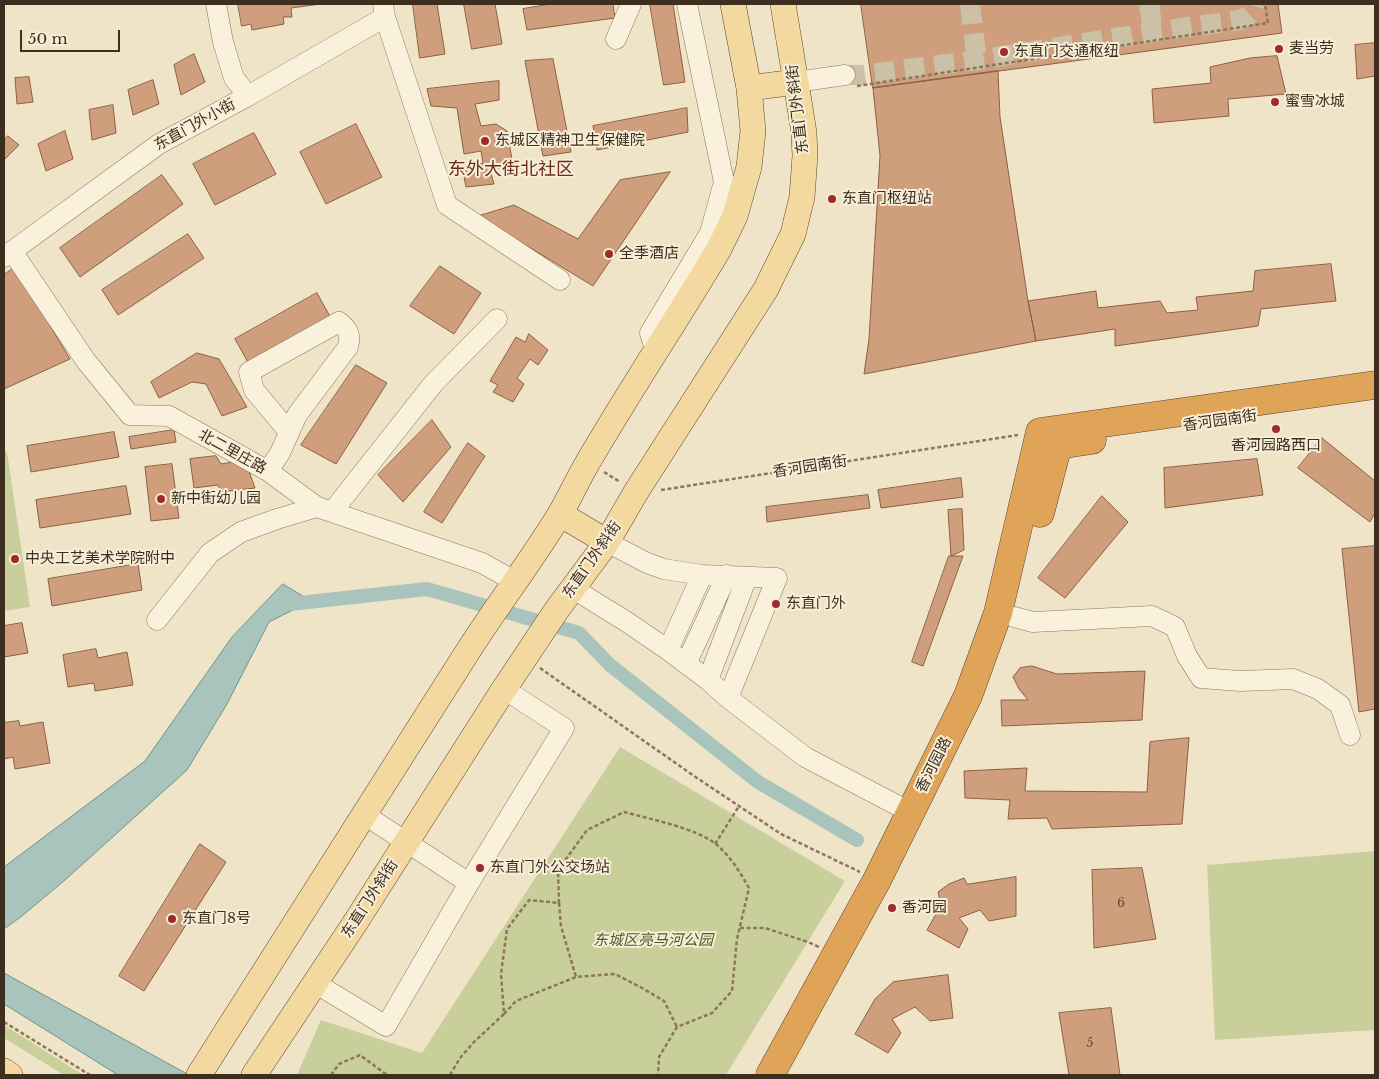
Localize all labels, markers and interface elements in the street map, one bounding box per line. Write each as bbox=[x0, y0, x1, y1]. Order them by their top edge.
scale bar bbox=[22, 20, 122, 52]
text: 50 m bbox=[28, 29, 68, 48]
place label: 麦当劳 bbox=[1289, 40, 1334, 58]
place label: 东直门交通枢纽 bbox=[1014, 43, 1119, 61]
marker: 麦当劳 bbox=[1273, 43, 1285, 55]
marker: 东直门交通枢纽 bbox=[998, 46, 1010, 58]
street label: 东直门外斜街 bbox=[784, 63, 812, 155]
place label: 蜜雪冰城 bbox=[1285, 93, 1345, 111]
street label: 东直门外小街 bbox=[151, 95, 239, 155]
marker: 蜜雪冰城 bbox=[1269, 96, 1281, 108]
place label: 东城区精神卫生保健院 bbox=[495, 132, 645, 150]
marker: 东城区精神卫生保健院 bbox=[479, 135, 491, 147]
district label: 东外大街北社区 bbox=[448, 159, 574, 181]
place label: 东直门枢纽站 bbox=[842, 190, 932, 208]
marker: 东直门枢纽站 bbox=[826, 193, 838, 205]
place label: 全季酒店 bbox=[619, 245, 679, 263]
marker: 全季酒店 bbox=[603, 248, 615, 260]
street label: 香河园南街 bbox=[1182, 407, 1258, 435]
marker: 香河园路西口 bbox=[1270, 423, 1282, 435]
street label: 北二里庄路 bbox=[195, 426, 269, 478]
place label: 香河园路西口 bbox=[1231, 437, 1321, 455]
street label: 香河园南街 bbox=[772, 452, 848, 482]
place label: 新中街幼儿园 bbox=[171, 490, 261, 508]
marker: 新中街幼儿园 bbox=[155, 493, 167, 505]
street label: 东直门外斜街 bbox=[559, 518, 625, 602]
place label: 中央工艺美术学院附中 bbox=[25, 550, 175, 568]
marker: 中央工艺美术学院附中 bbox=[9, 553, 21, 565]
place label: 东直门外 bbox=[786, 595, 846, 613]
marker: 东直门外 bbox=[770, 598, 782, 610]
street label: 香河园路 bbox=[912, 734, 956, 796]
street label: 东直门外斜街 bbox=[338, 856, 402, 942]
place label: 东直门外公交场站 bbox=[490, 859, 610, 877]
marker: 东直门外公交场站 bbox=[474, 862, 486, 874]
house number: 6 bbox=[1117, 897, 1125, 911]
place label: 香河园 bbox=[902, 899, 947, 917]
marker: 香河园 bbox=[886, 902, 898, 914]
place label: 东直门8号 bbox=[182, 910, 251, 928]
marker: 东直门8号 bbox=[166, 913, 178, 925]
park label: 东城区亮马河公园 bbox=[593, 932, 713, 950]
house number: 5 bbox=[1087, 1037, 1093, 1051]

